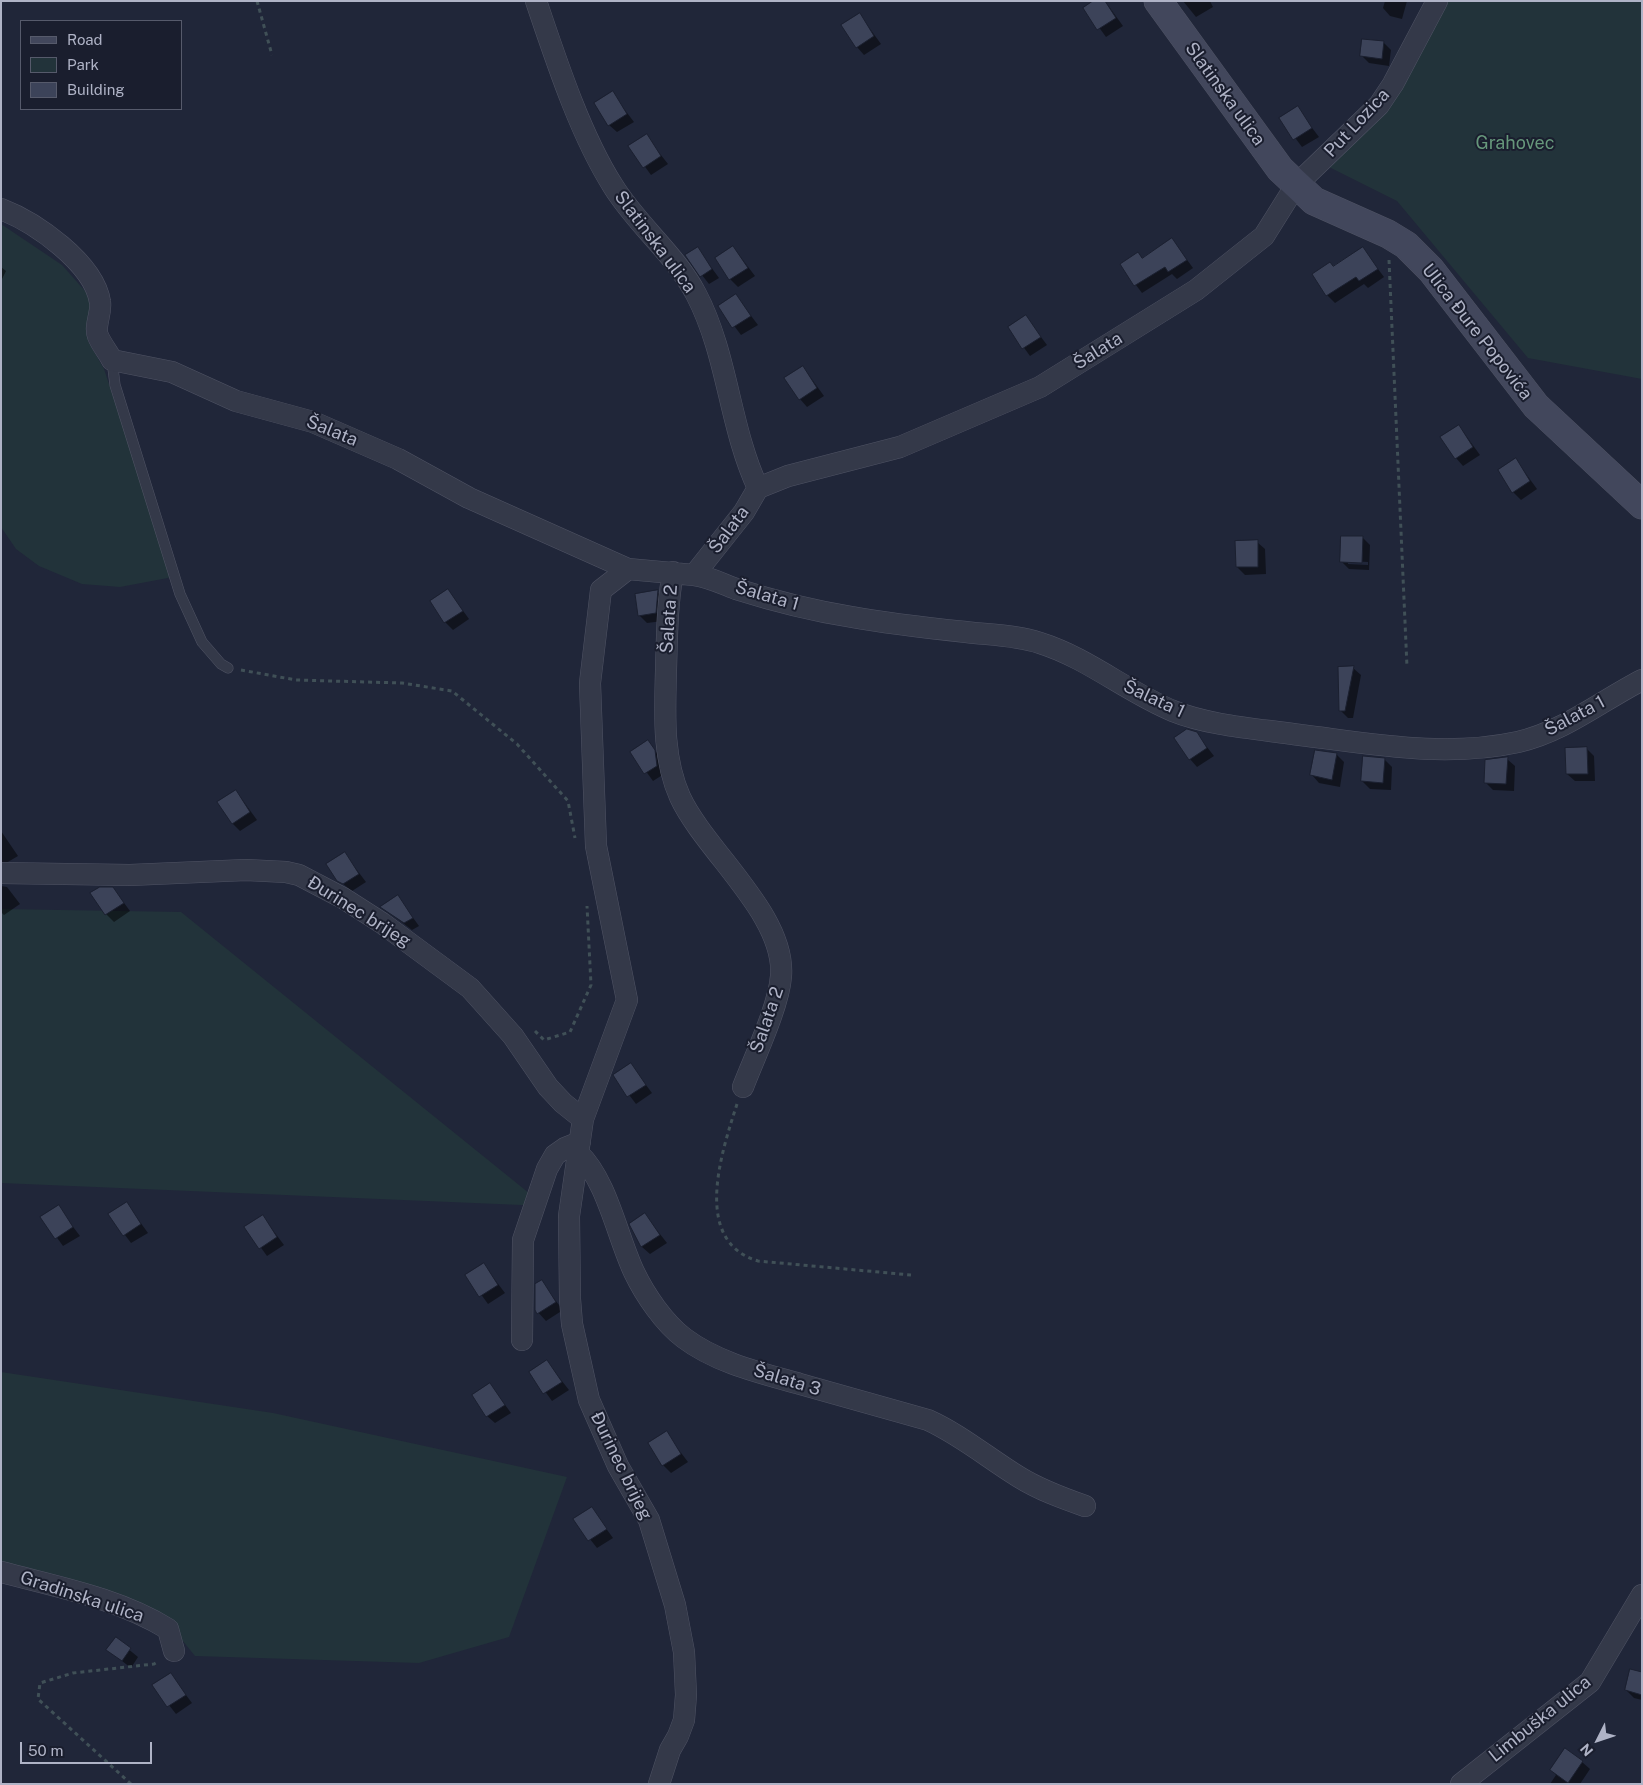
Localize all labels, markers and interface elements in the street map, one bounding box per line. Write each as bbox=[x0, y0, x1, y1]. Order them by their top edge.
legend bbox=[20, 20, 182, 110]
text: Road bbox=[67, 31, 103, 48]
street label: Slatinska ulica bbox=[1180, 38, 1270, 150]
text: Park bbox=[67, 56, 99, 73]
text: Building bbox=[67, 81, 125, 98]
street label: Put Lozica bbox=[1320, 84, 1394, 162]
park label: Grahovec bbox=[1475, 132, 1555, 154]
street label: Slatinska ulica bbox=[610, 187, 700, 297]
street label: Ulica Đure Popovića bbox=[1417, 260, 1537, 404]
street label: Šalata bbox=[1069, 328, 1127, 374]
street label: Šalata bbox=[303, 411, 361, 451]
street label: Šalata bbox=[704, 502, 754, 558]
street label: Šalata 1 bbox=[733, 577, 801, 615]
street label: Šalata 2 bbox=[656, 584, 682, 654]
street label: Šalata 1 bbox=[1120, 675, 1188, 723]
street label: Šalata 1 bbox=[1541, 691, 1609, 741]
street label: Đurinec brijeg bbox=[303, 872, 415, 952]
street label: Šalata 2 bbox=[746, 984, 788, 1056]
street label: Šalata 3 bbox=[751, 1360, 823, 1400]
street label: Đurinec brijeg bbox=[585, 1408, 657, 1524]
street label: Gradinska ulica bbox=[17, 1567, 147, 1627]
street label: Limbuška ulica bbox=[1485, 1671, 1595, 1767]
north arrow bbox=[1573, 1715, 1623, 1765]
scale bar bbox=[22, 1732, 155, 1764]
text: N bbox=[1577, 1740, 1596, 1759]
text: 50 m bbox=[28, 1742, 63, 1759]

